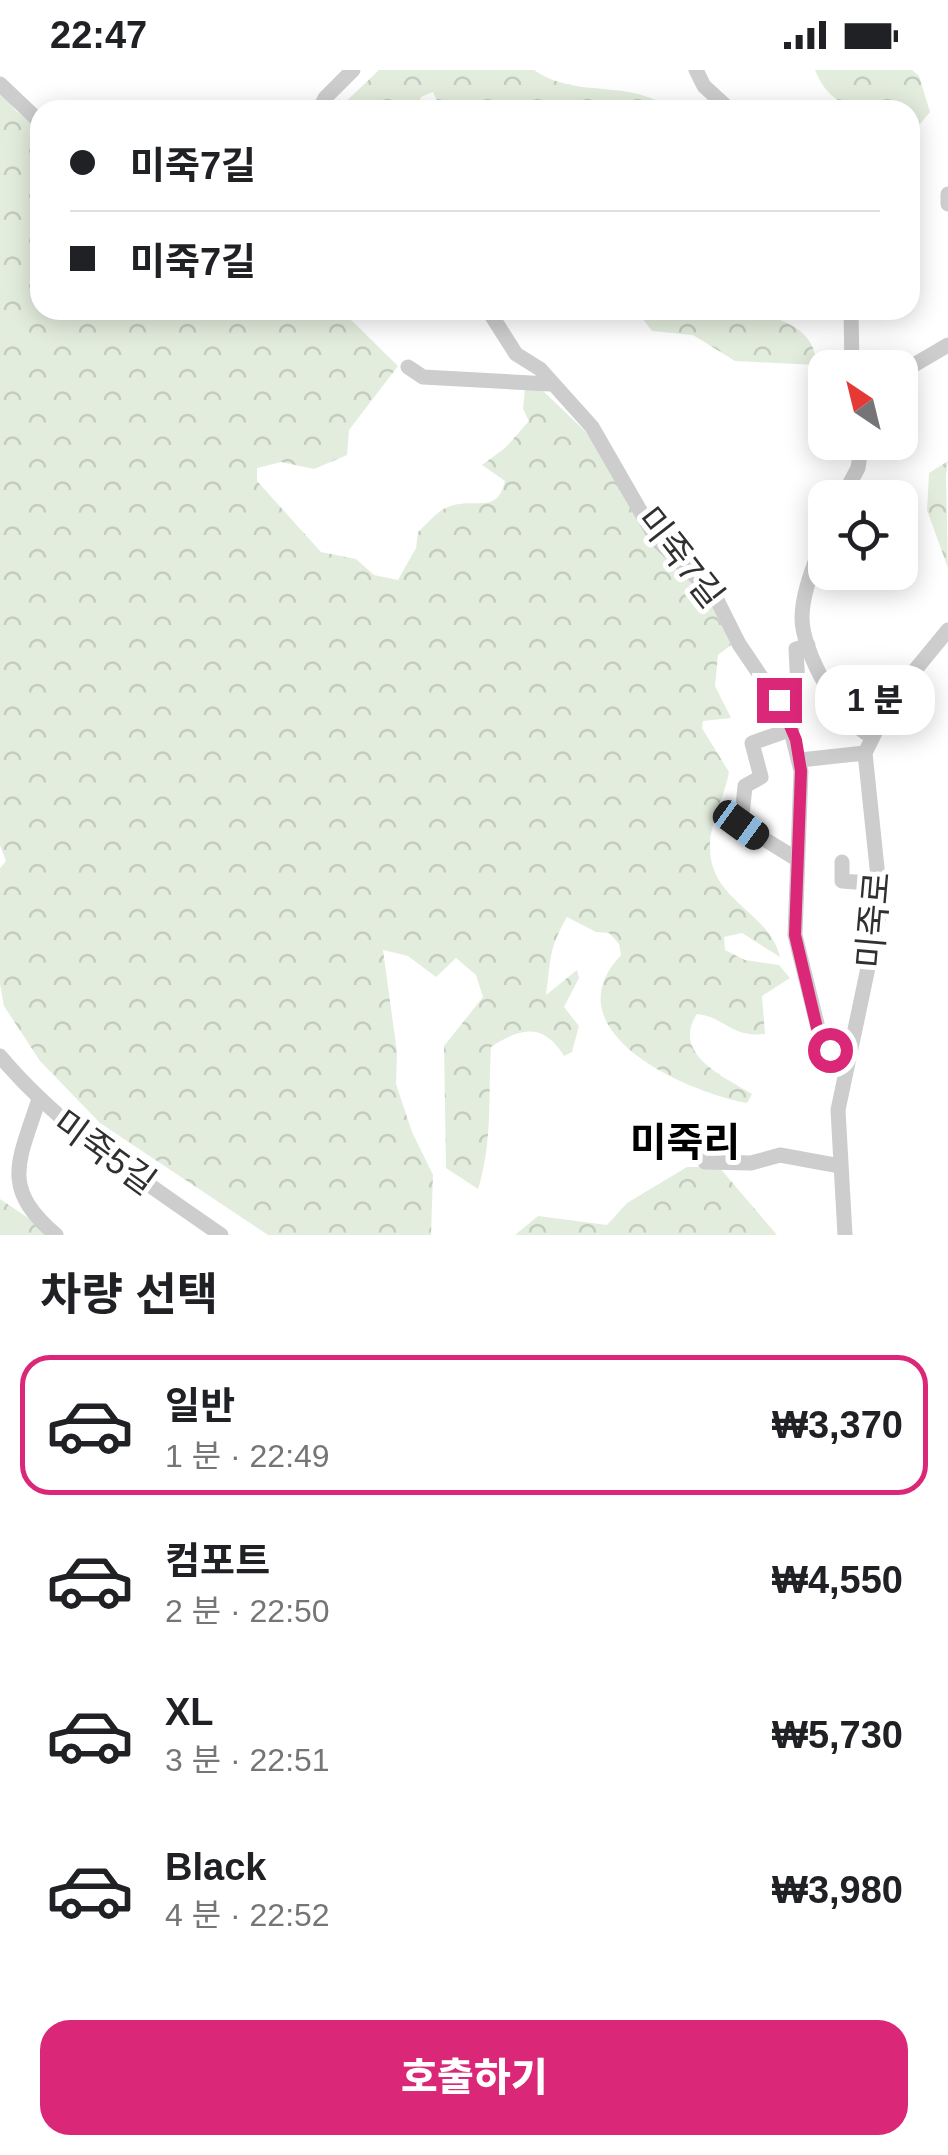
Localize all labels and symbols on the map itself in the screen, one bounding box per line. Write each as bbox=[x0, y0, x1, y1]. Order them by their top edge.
north arrow bbox=[808, 350, 918, 460]
street label: 미죽7길 bbox=[630, 499, 732, 615]
callout: 1 분 bbox=[814, 665, 934, 735]
route end bbox=[757, 678, 802, 723]
car bbox=[708, 795, 774, 855]
street label: 미죽로 bbox=[849, 870, 897, 970]
route start bbox=[808, 1028, 853, 1073]
street label: 미죽5길 bbox=[47, 1102, 163, 1202]
district label: 미죽리 bbox=[630, 1120, 740, 1164]

